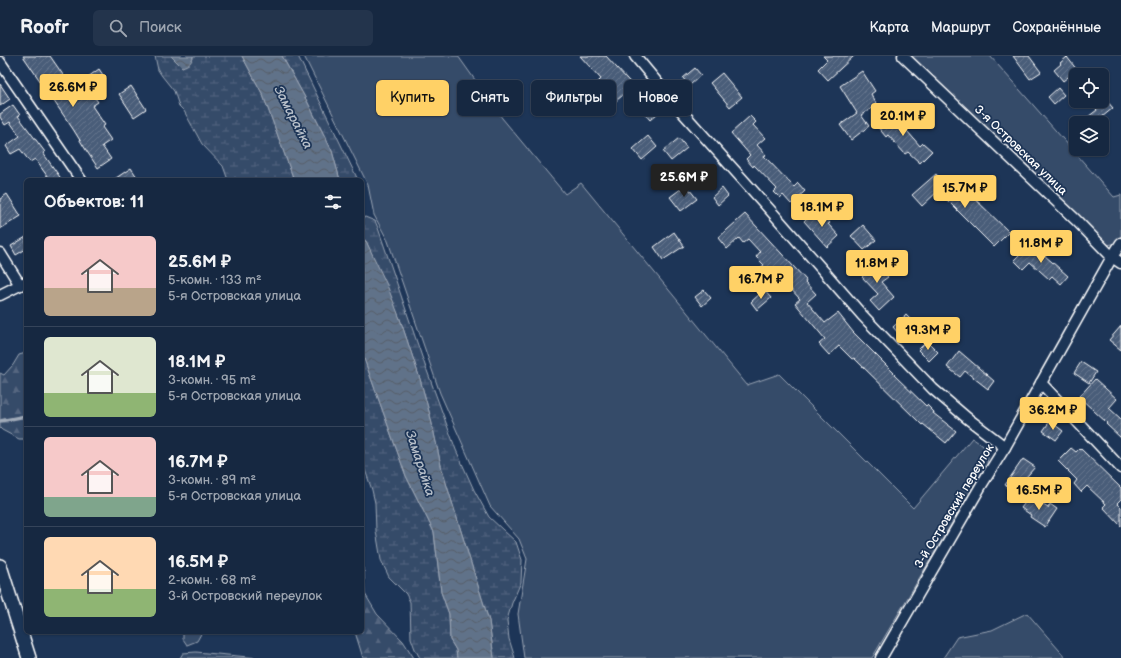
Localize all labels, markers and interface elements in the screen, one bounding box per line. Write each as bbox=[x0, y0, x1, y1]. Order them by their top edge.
search box bbox=[93, 10, 373, 46]
text: Roofr bbox=[20, 16, 69, 39]
icon: search bbox=[107, 17, 129, 39]
text: Поиск bbox=[139, 18, 182, 37]
text: Карта bbox=[870, 19, 909, 36]
text: Маршрут bbox=[931, 19, 991, 36]
text: Сохранённые bbox=[1013, 19, 1101, 36]
map controls bbox=[1069, 68, 1109, 156]
button: locate bbox=[1069, 68, 1109, 108]
pin: 26.6M ₽ bbox=[36, 74, 110, 108]
text: 26.6M ₽ bbox=[49, 79, 97, 95]
chip: Купить bbox=[376, 80, 449, 116]
chip: Снять bbox=[457, 80, 523, 116]
chip: Фильтры bbox=[531, 80, 616, 116]
chip: Новое bbox=[624, 80, 692, 116]
water label: Замарайка bbox=[270, 83, 316, 152]
street label: 3-я Островская улица bbox=[971, 102, 1070, 199]
pin: 20.1M ₽ bbox=[866, 103, 940, 137]
text: 20.1M ₽ bbox=[880, 108, 926, 124]
button: layers bbox=[1069, 116, 1109, 156]
pin: 25.6M ₽ bbox=[647, 164, 721, 198]
text: 25.6M ₽ bbox=[660, 169, 708, 185]
pin: 15.7M ₽ bbox=[928, 175, 1002, 209]
text: 15.7M ₽ bbox=[942, 180, 988, 196]
icon: filters bbox=[322, 191, 344, 213]
text: Объектов: 11 bbox=[44, 192, 144, 212]
pin: 18.1M ₽ bbox=[785, 194, 859, 228]
text: 18.1M ₽ bbox=[800, 199, 844, 215]
pin: 11.8M ₽ bbox=[1004, 230, 1078, 264]
text: 11.8M ₽ bbox=[1019, 235, 1063, 251]
pin: 11.8M ₽ bbox=[840, 250, 914, 284]
icon: home bbox=[76, 252, 124, 300]
text: 25.6M ₽ bbox=[168, 252, 231, 272]
text: 11.8M ₽ bbox=[855, 255, 899, 271]
pin: 16.7M ₽ bbox=[724, 266, 798, 300]
text: 16.7M ₽ bbox=[738, 271, 784, 287]
text: 5-комн. · 133 m² bbox=[168, 272, 262, 288]
text: 5-я Островская улица bbox=[168, 288, 301, 304]
pin: 19.3M ₽ bbox=[891, 317, 965, 351]
text: 19.3M ₽ bbox=[905, 322, 951, 338]
text: 18.1M ₽ bbox=[168, 352, 225, 372]
icon: home bbox=[76, 353, 124, 401]
text: 3-комн. · 95 m² bbox=[168, 372, 256, 388]
text: 5-я Островская улица bbox=[168, 388, 301, 404]
pin: 36.2M ₽ bbox=[1016, 397, 1090, 431]
text: 36.2M ₽ bbox=[1029, 402, 1077, 418]
water label: Замарайка bbox=[402, 428, 438, 499]
street label: 3-й Островский переулок bbox=[911, 441, 998, 571]
text: 16.7M ₽ bbox=[168, 452, 228, 472]
icon: home bbox=[76, 453, 124, 501]
text: 3-комн. · 89 m² bbox=[168, 472, 256, 488]
pin: 16.5M ₽ bbox=[1002, 477, 1076, 511]
text: 16.5M ₽ bbox=[1016, 482, 1062, 498]
text: 5-я Островская улица bbox=[168, 488, 301, 504]
text: 16.5M ₽ bbox=[168, 552, 228, 572]
icon: home bbox=[76, 553, 124, 601]
text: 2-комн. · 68 m² bbox=[168, 572, 256, 588]
text: 3-й Островский переулок bbox=[168, 588, 322, 604]

